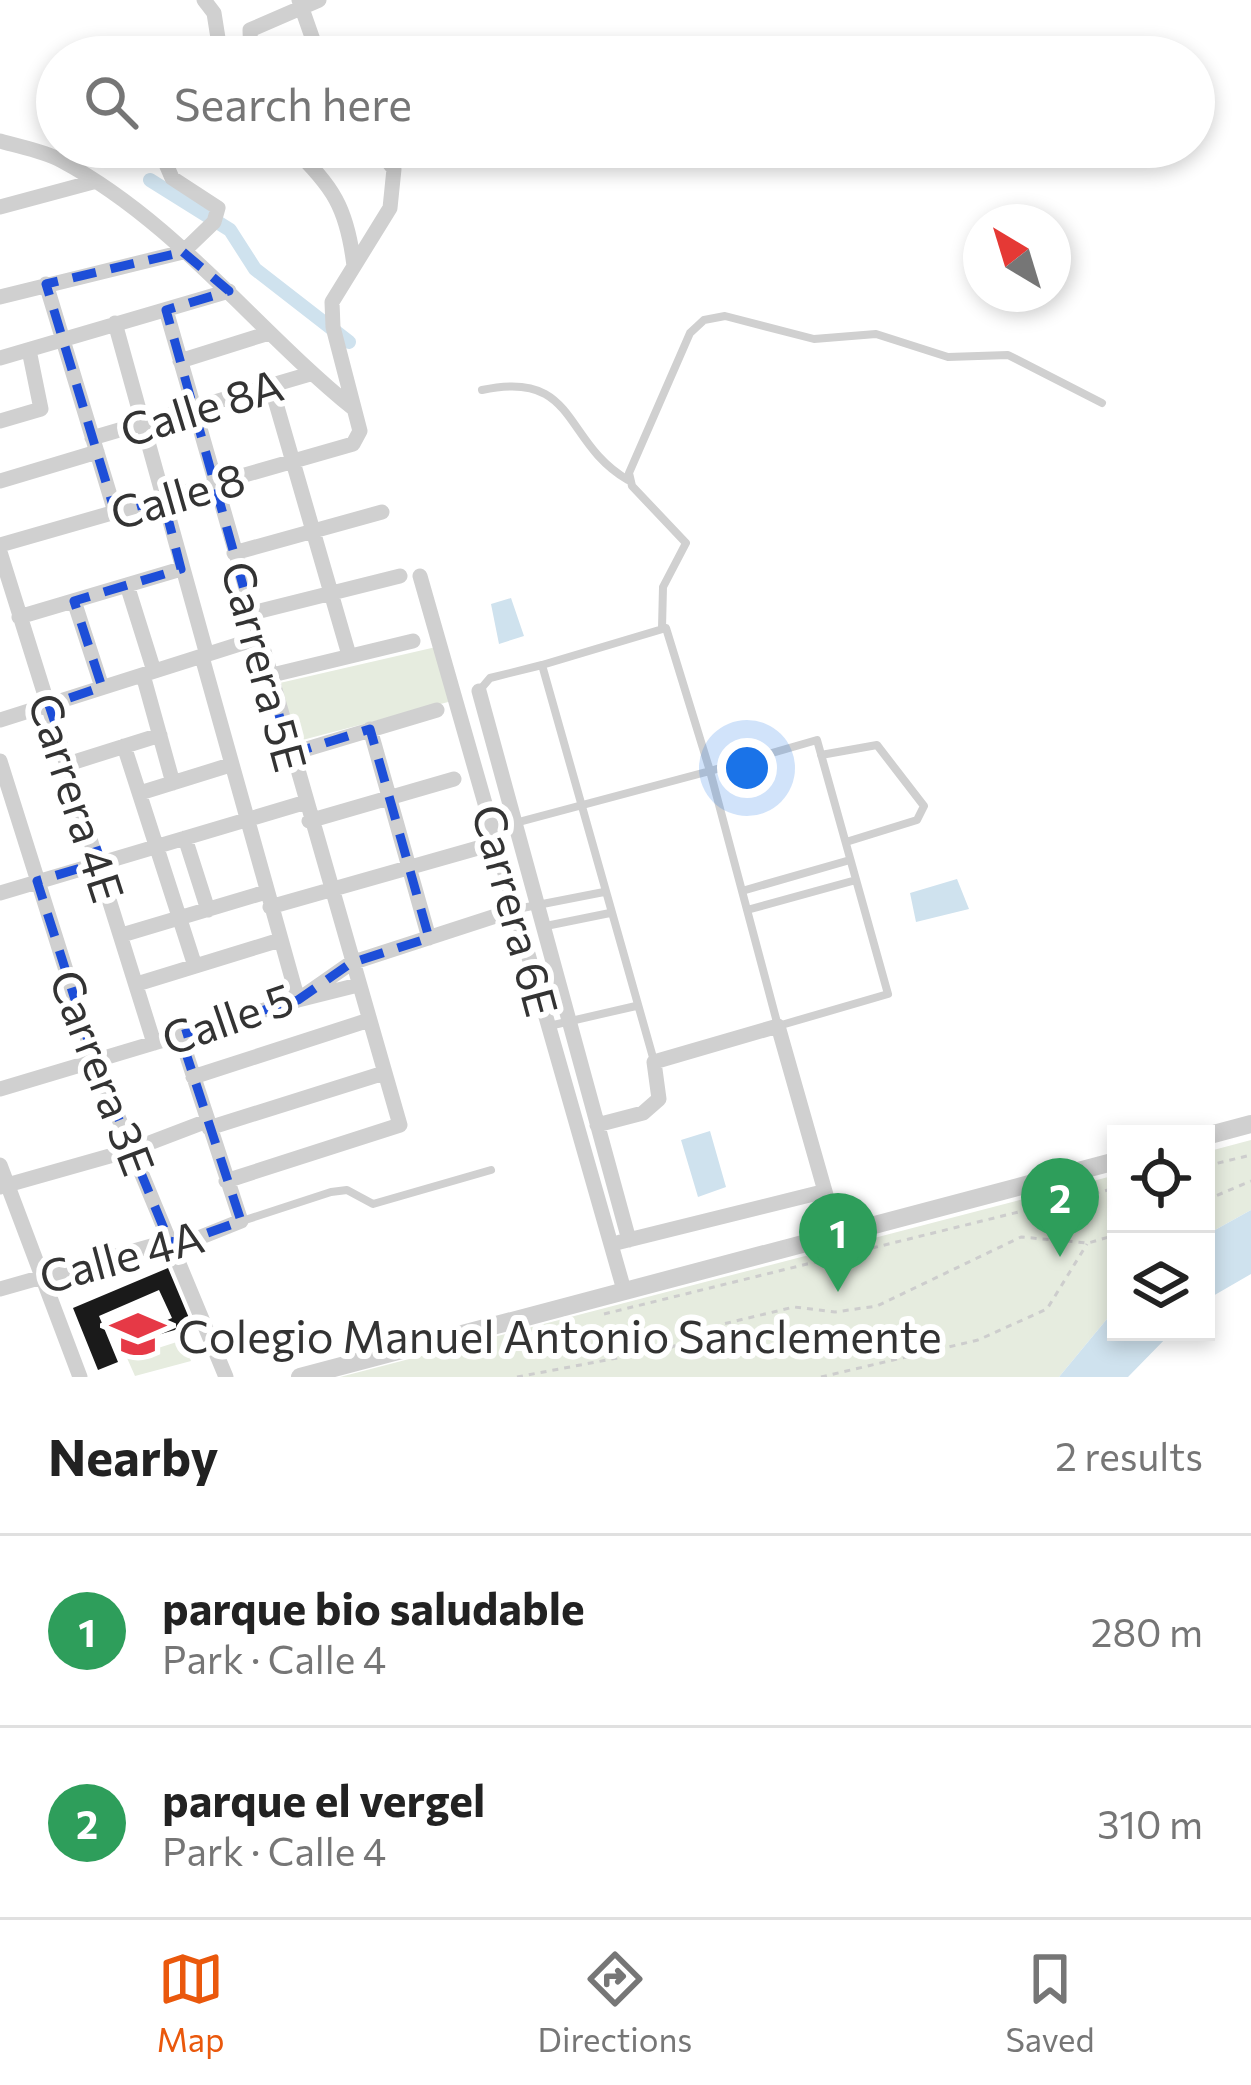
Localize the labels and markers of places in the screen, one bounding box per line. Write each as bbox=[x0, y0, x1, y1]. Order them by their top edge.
pin: 2 bbox=[1021, 1158, 1099, 1257]
pin: 1 bbox=[799, 1193, 877, 1292]
school or university icon: Colegio Manuel Antonio Sanclemente bbox=[109, 1305, 167, 1363]
place label: Colegio Manuel Antonio Sanclemente bbox=[178, 1307, 942, 1362]

